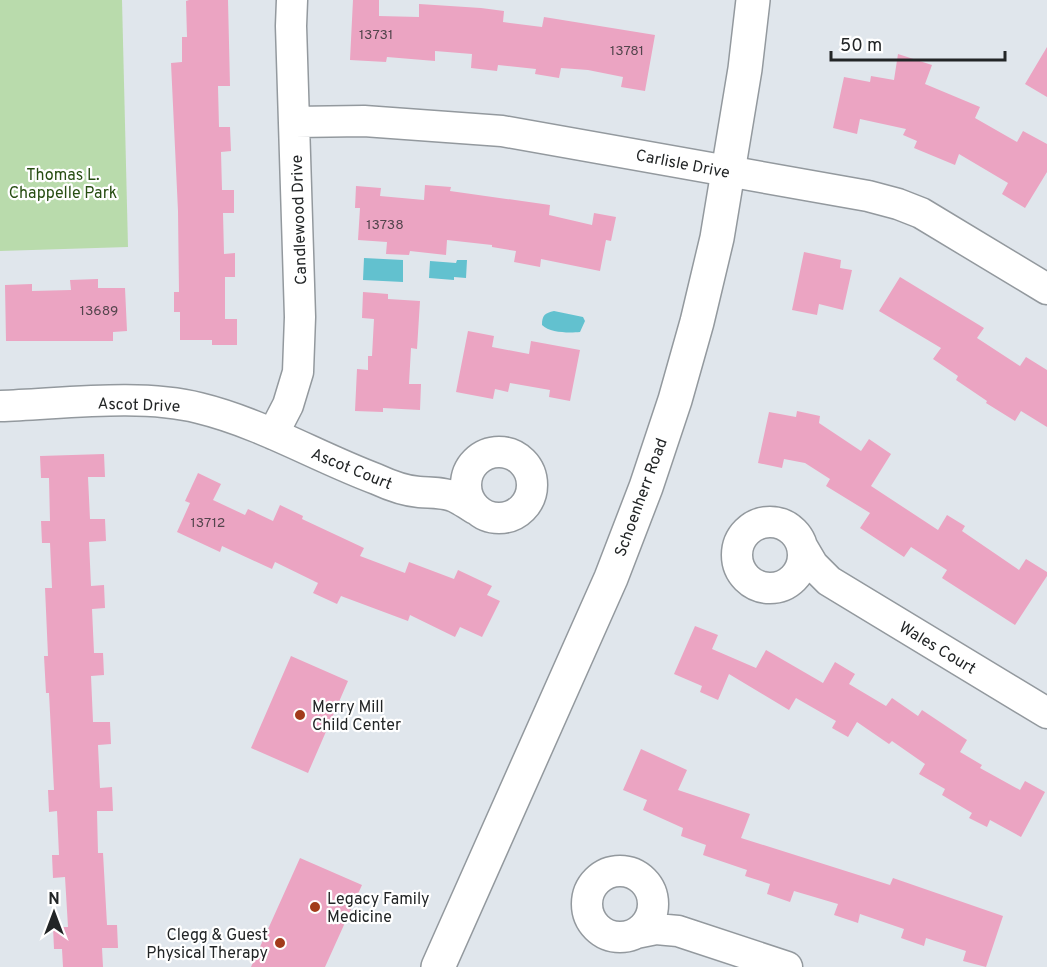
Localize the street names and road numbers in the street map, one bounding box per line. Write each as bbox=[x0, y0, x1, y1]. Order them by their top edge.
street label: Carlisle Drive bbox=[634, 146, 731, 184]
street label: Candlewood Drive bbox=[288, 155, 312, 285]
street label: Ascot Drive bbox=[97, 395, 181, 417]
street label: Schoenherr Road bbox=[611, 436, 673, 560]
street label: Ascot Court bbox=[308, 445, 395, 495]
street label: Wales Court bbox=[895, 618, 979, 680]

